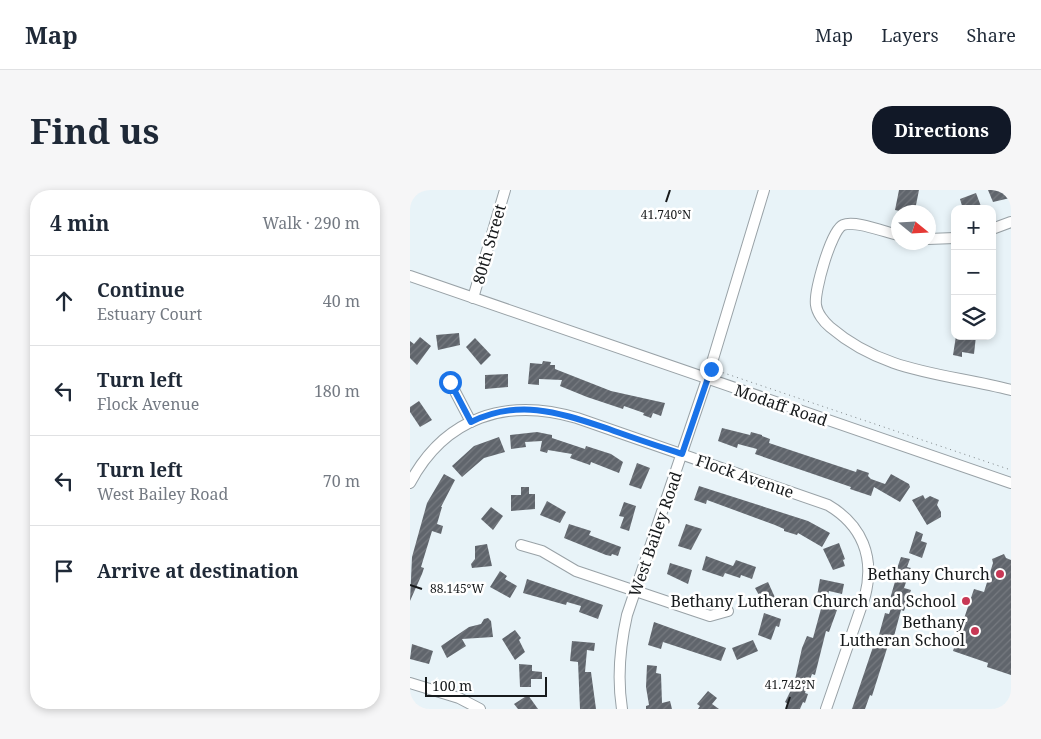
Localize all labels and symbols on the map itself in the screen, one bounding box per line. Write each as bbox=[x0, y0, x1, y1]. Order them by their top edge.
street label: 80th Street bbox=[467, 201, 511, 287]
north arrow bbox=[891, 205, 936, 250]
text: 41.740°N bbox=[641, 206, 691, 223]
route end bbox=[700, 358, 723, 381]
route start bbox=[439, 371, 462, 394]
street label: Modaff Road bbox=[732, 379, 831, 431]
street label: Flock Avenue bbox=[693, 449, 797, 503]
street label: West Bailey Road bbox=[623, 468, 687, 600]
place label: Bethany Church bbox=[867, 563, 990, 585]
marker: Bethany Church bbox=[994, 568, 1006, 580]
text: 88.145°W bbox=[430, 580, 484, 597]
place label: Bethany Lutheran Church and School bbox=[670, 590, 956, 612]
marker: Bethany Lutheran Church and School bbox=[960, 595, 972, 607]
place label: Bethany Lutheran School bbox=[840, 611, 966, 651]
marker: Bethany Lutheran School bbox=[969, 625, 981, 637]
scale bar bbox=[425, 674, 548, 697]
text: 41.742°N bbox=[765, 676, 815, 693]

